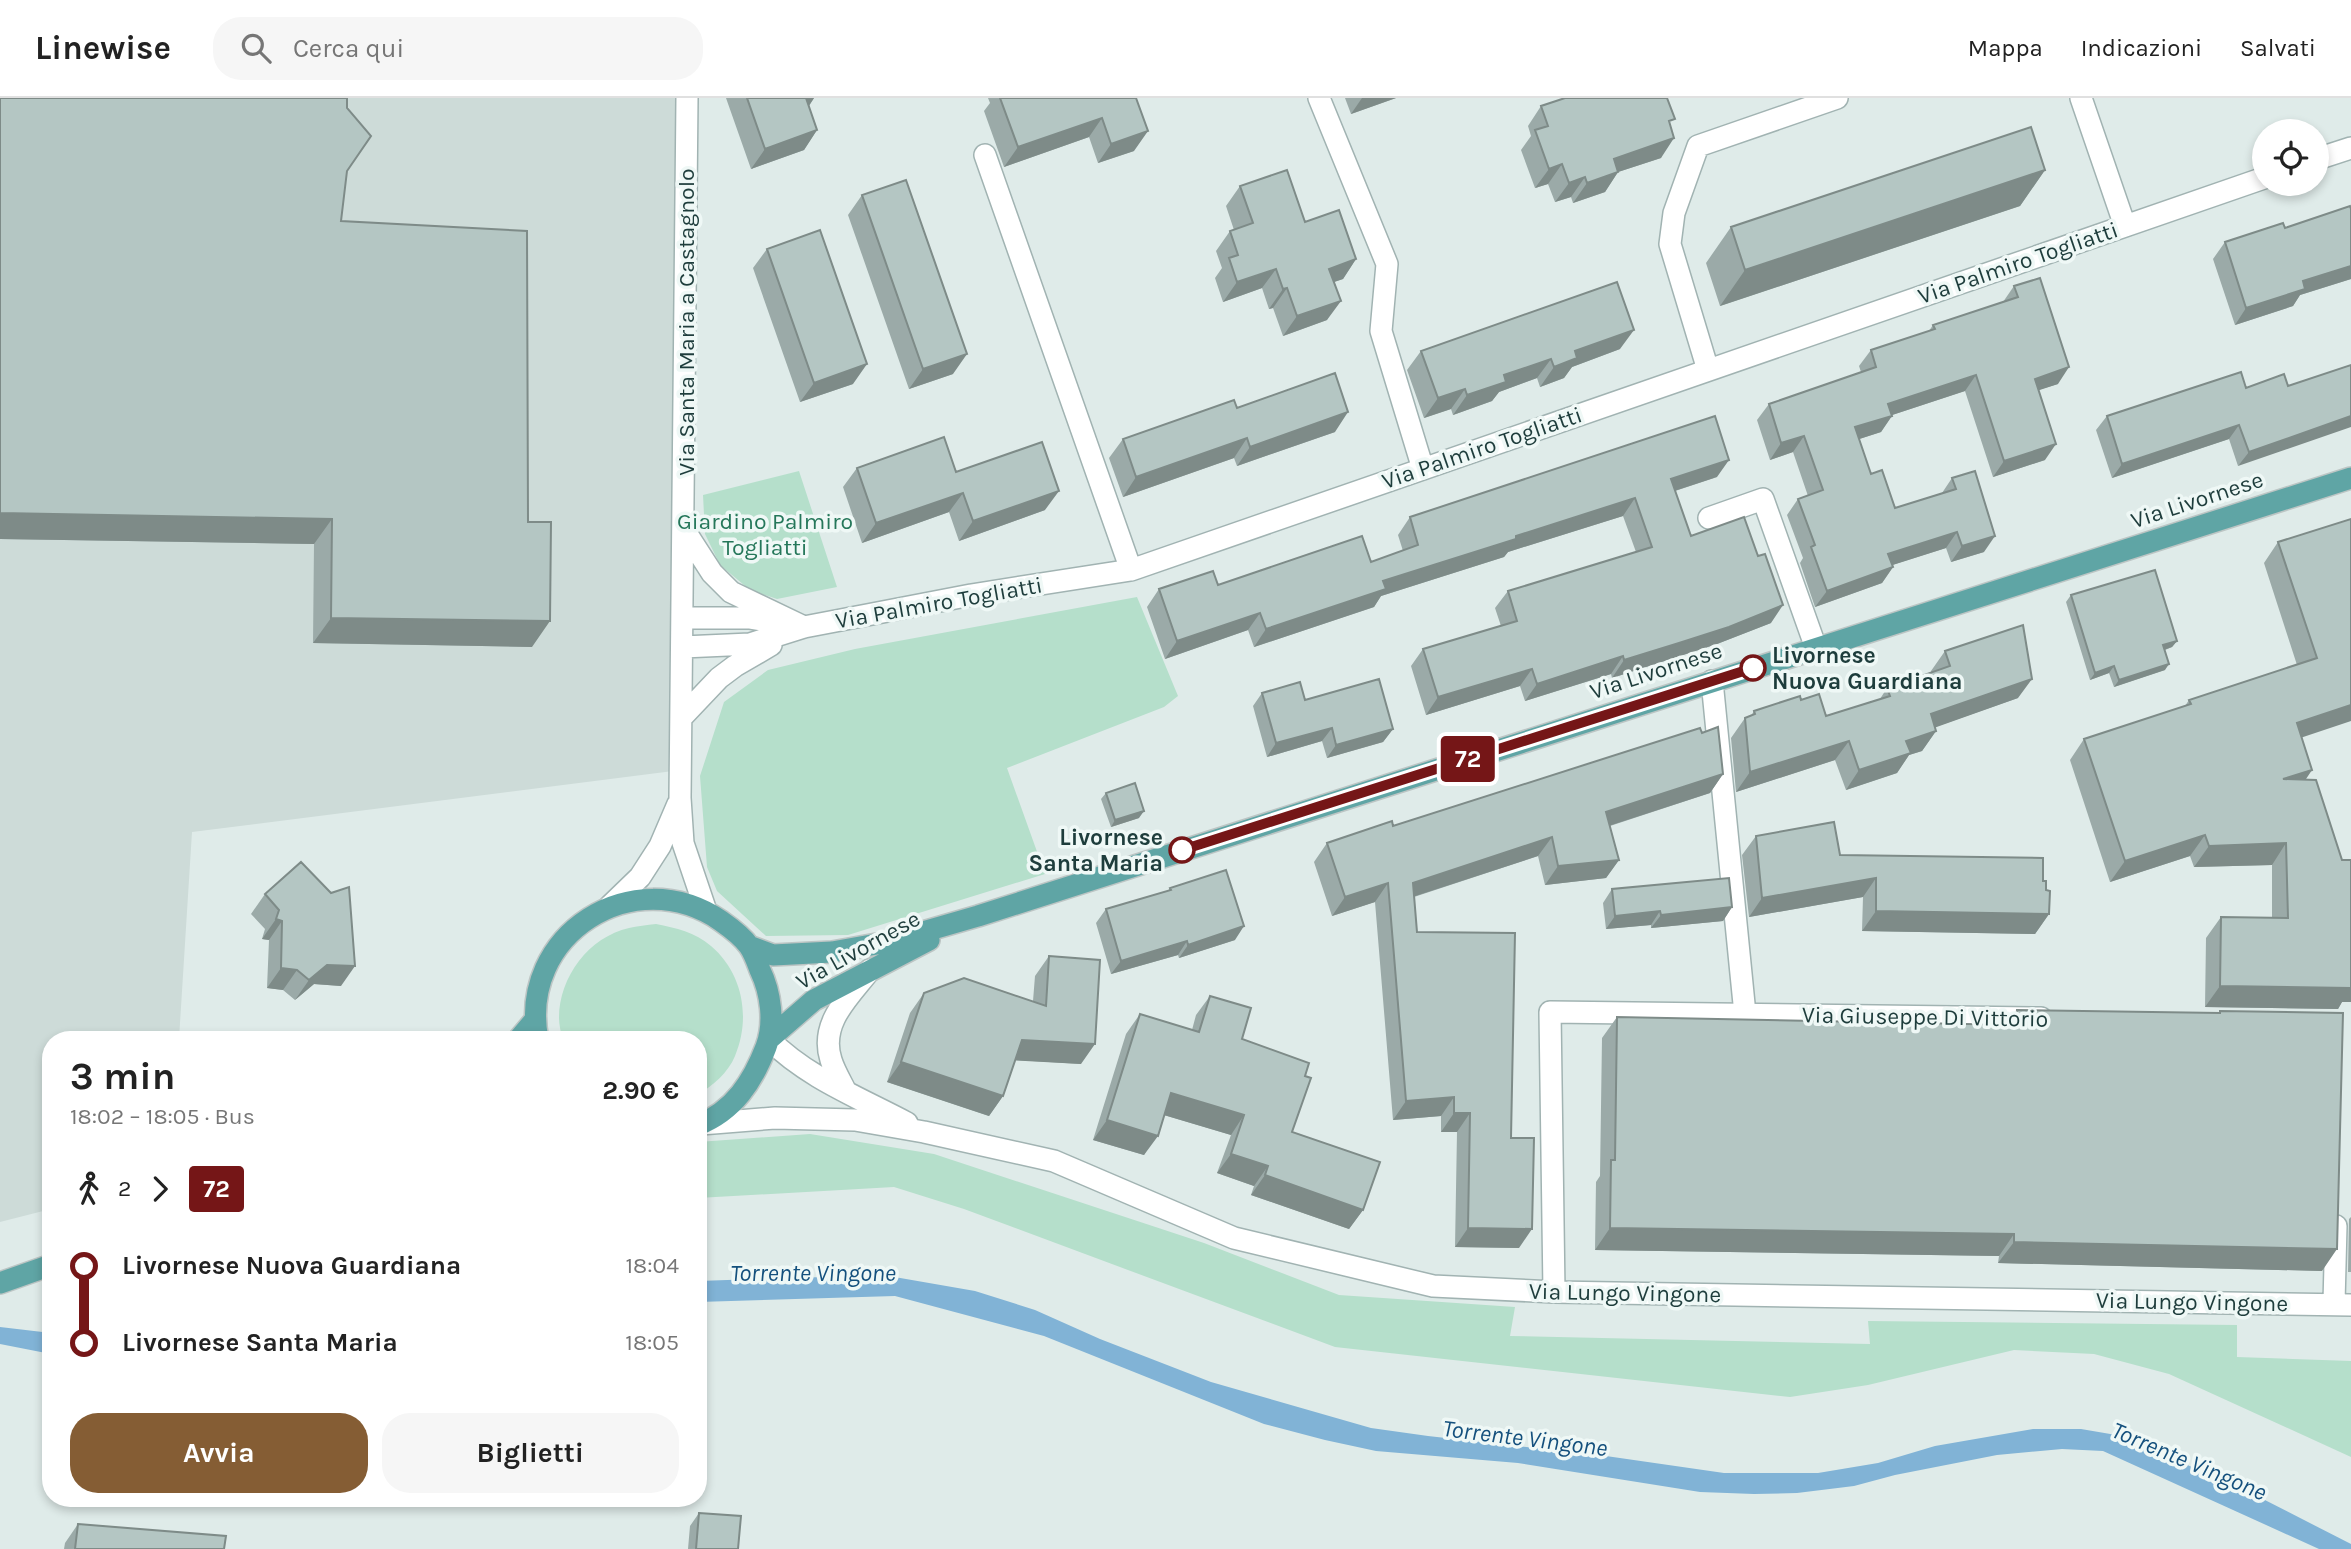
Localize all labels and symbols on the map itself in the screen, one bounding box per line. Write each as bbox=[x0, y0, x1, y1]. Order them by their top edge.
street label: Via Santa Maria a Castagnolo bbox=[673, 168, 700, 476]
street label: Via Palmiro Togliatti bbox=[1914, 216, 2122, 310]
street label: Via Palmiro Togliatti bbox=[1378, 401, 1586, 495]
street label: Via Livornese bbox=[2127, 466, 2267, 534]
park label: Giardino Palmiro Togliatti bbox=[677, 508, 853, 561]
street label: Via Palmiro Togliatti bbox=[833, 571, 1045, 635]
street label: Via Livornese bbox=[1586, 637, 1726, 705]
place label: Livornese Nuova Guardiana bbox=[1772, 642, 1963, 695]
marker: Livornese Nuova Guardiana bbox=[1740, 655, 1766, 681]
line badge: 72 bbox=[1436, 736, 1500, 782]
place label: Livornese Santa Maria bbox=[1029, 824, 1163, 877]
marker: Livornese Santa Maria bbox=[1169, 837, 1195, 863]
street label: Via Livornese bbox=[791, 905, 925, 995]
street label: Via Giuseppe Di Vittorio bbox=[1802, 1001, 2048, 1033]
water label: Torrente Vingone bbox=[730, 1259, 896, 1287]
street label: Via Lungo Vingone bbox=[1529, 1278, 1721, 1308]
street label: Via Lungo Vingone bbox=[2096, 1287, 2288, 1317]
water label: Torrente Vingone bbox=[1441, 1414, 1609, 1462]
water label: Torrente Vingone bbox=[2107, 1416, 2271, 1506]

